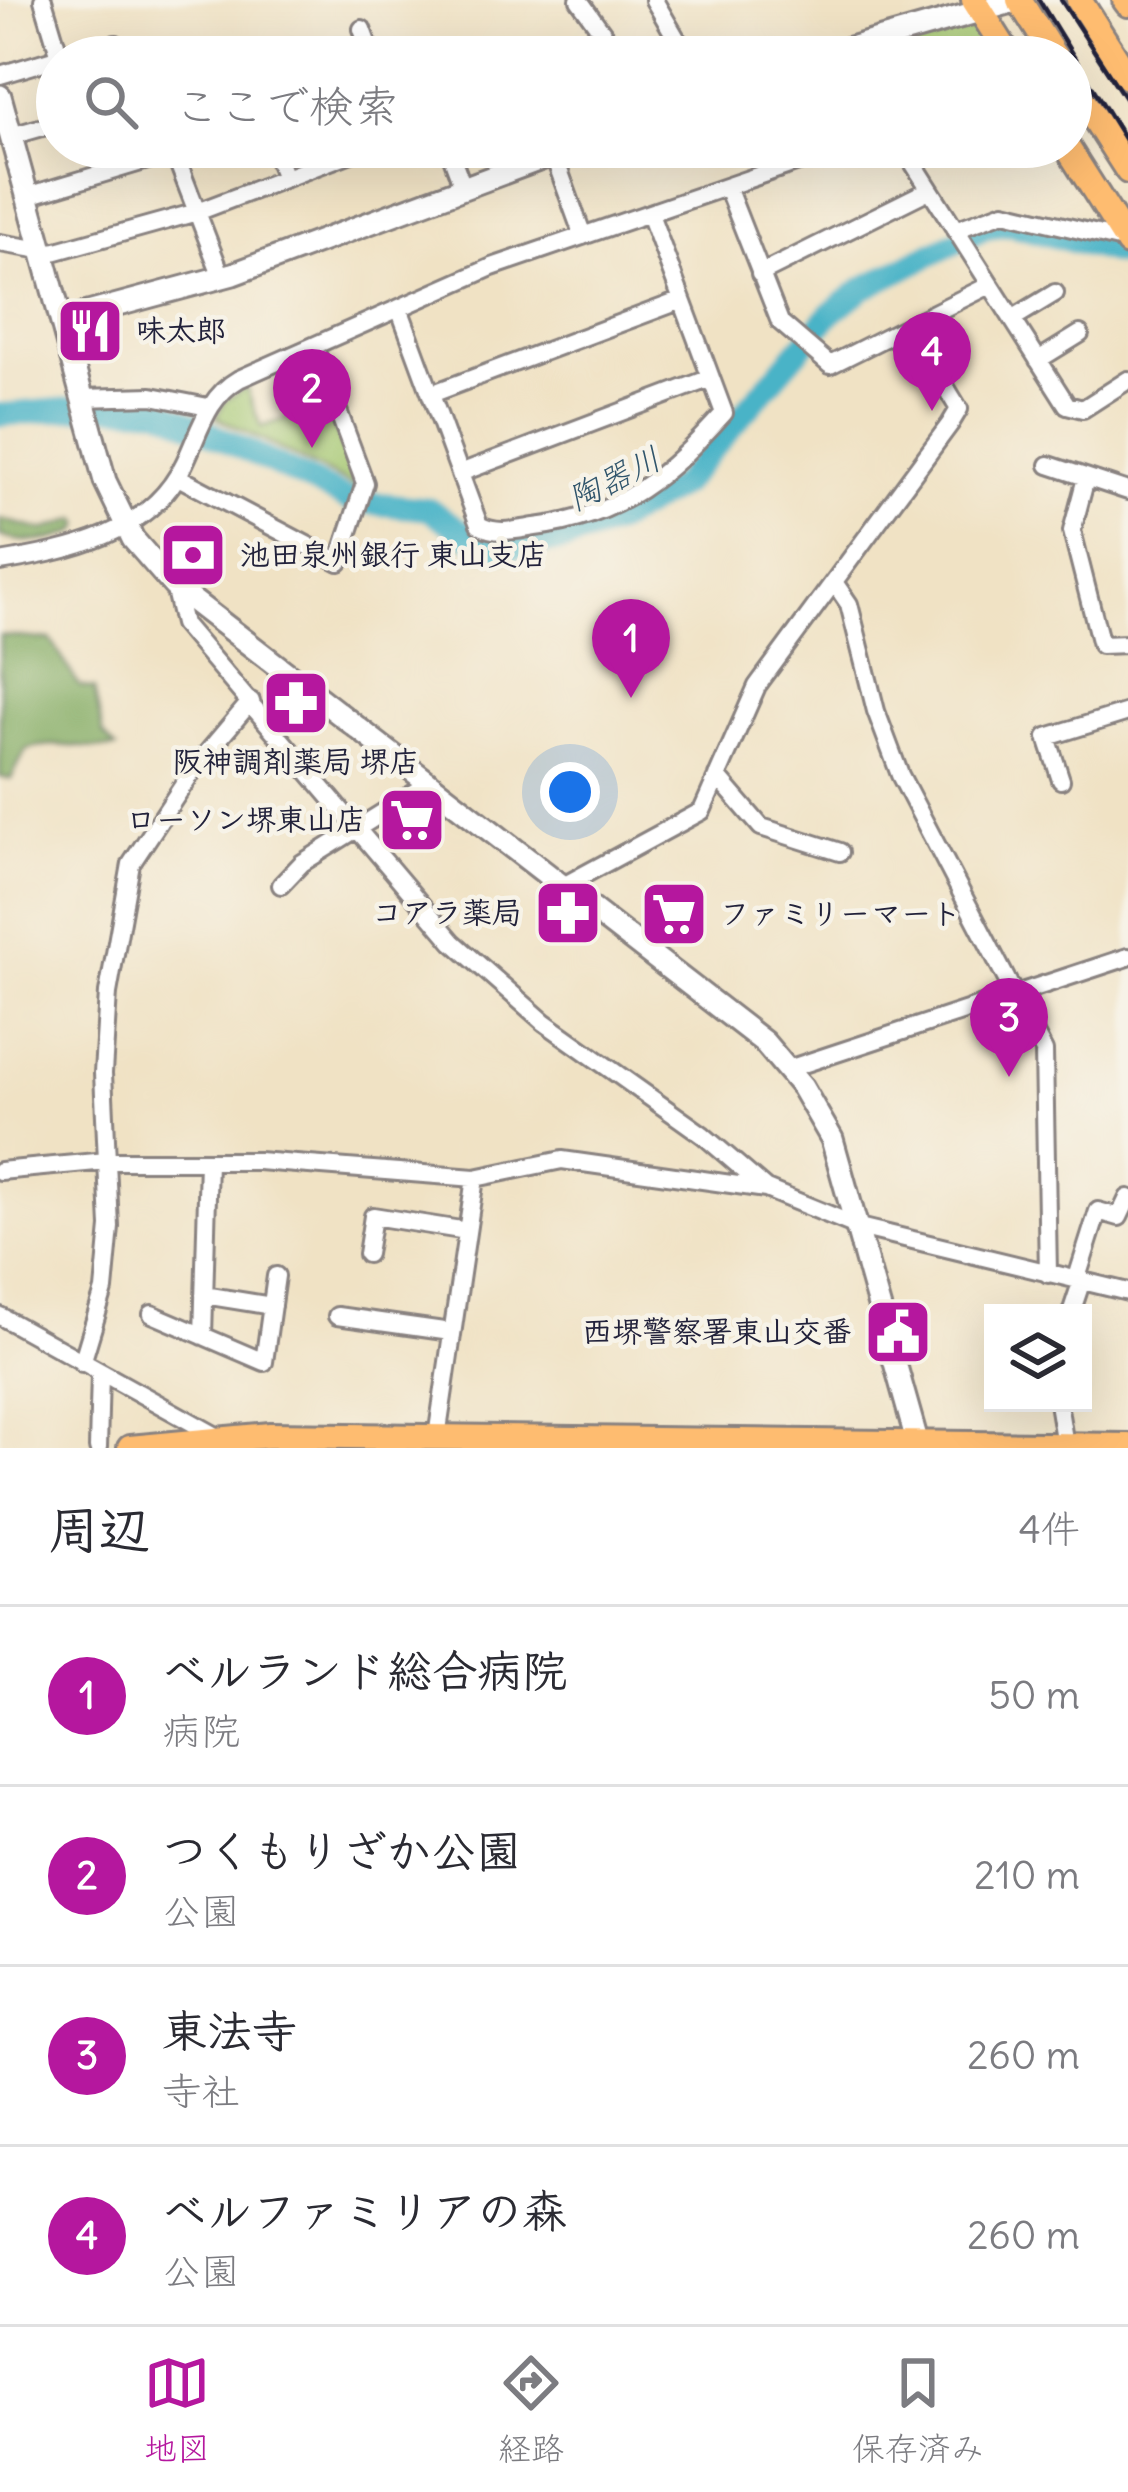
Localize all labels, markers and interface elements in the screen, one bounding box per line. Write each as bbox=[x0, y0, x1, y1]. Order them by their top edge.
search box bbox=[36, 36, 1092, 168]
icon: search bbox=[78, 69, 144, 135]
text: ここで検索 bbox=[174, 78, 399, 134]
restaurant icon: 味太郎 bbox=[55, 296, 125, 366]
place label: 味太郎 bbox=[136, 311, 226, 349]
pin: 4 bbox=[893, 312, 971, 411]
pin: 2 bbox=[273, 349, 351, 448]
water label: 陶器川 bbox=[560, 437, 668, 519]
bank icon: 池田泉州銀行 東山支店 bbox=[158, 520, 228, 590]
place label: 池田泉州銀行 東山支店 bbox=[240, 535, 547, 573]
pin: 1 bbox=[592, 599, 670, 698]
pharmacy icon: 阪神調剤薬局 堺店 bbox=[261, 668, 331, 738]
place label: 阪神調剤薬局 堺店 bbox=[172, 742, 420, 780]
your location bbox=[540, 762, 600, 822]
supermarket icon: ローソン堺東山店 bbox=[377, 785, 447, 855]
place label: ローソン堺東山店 bbox=[126, 800, 366, 838]
pharmacy icon: コアラ薬局 bbox=[533, 878, 603, 948]
supermarket icon: ファミリーマート bbox=[639, 879, 709, 949]
place label: コアラ薬局 bbox=[372, 893, 522, 931]
place label: ファミリーマート bbox=[720, 894, 961, 932]
pin: 3 bbox=[970, 978, 1048, 1077]
public building icon: 西堺警察署東山交番 bbox=[863, 1297, 933, 1367]
map controls bbox=[984, 1304, 1092, 1412]
button: layers bbox=[984, 1304, 1092, 1412]
place label: 西堺警察署東山交番 bbox=[582, 1312, 852, 1350]
text: 周辺 bbox=[48, 1498, 150, 1562]
text: 4件 bbox=[1018, 1505, 1080, 1554]
text: ベルランド総合病院 bbox=[162, 1643, 567, 1699]
text: 1 bbox=[79, 1671, 95, 1720]
text: 50 m bbox=[988, 1671, 1080, 1720]
text: 病院 bbox=[162, 1707, 240, 1756]
text: つくもりざか公園 bbox=[162, 1823, 521, 1879]
text: 2 bbox=[76, 1851, 98, 1900]
text: 210 m bbox=[974, 1851, 1080, 1900]
text: 公園 bbox=[162, 1887, 240, 1936]
text: 東法寺 bbox=[162, 2003, 297, 2059]
text: 3 bbox=[76, 2031, 98, 2080]
text: 260 m bbox=[967, 2031, 1080, 2080]
text: 寺社 bbox=[162, 2067, 240, 2116]
text: ベルファミリアの森 bbox=[162, 2183, 567, 2239]
text: 4 bbox=[76, 2211, 98, 2260]
text: 260 m bbox=[967, 2211, 1080, 2260]
text: 公園 bbox=[162, 2247, 240, 2296]
tab: 地図 bbox=[144, 2350, 210, 2470]
tab: 経路 bbox=[498, 2350, 564, 2470]
tab: 保存済み bbox=[852, 2350, 984, 2470]

